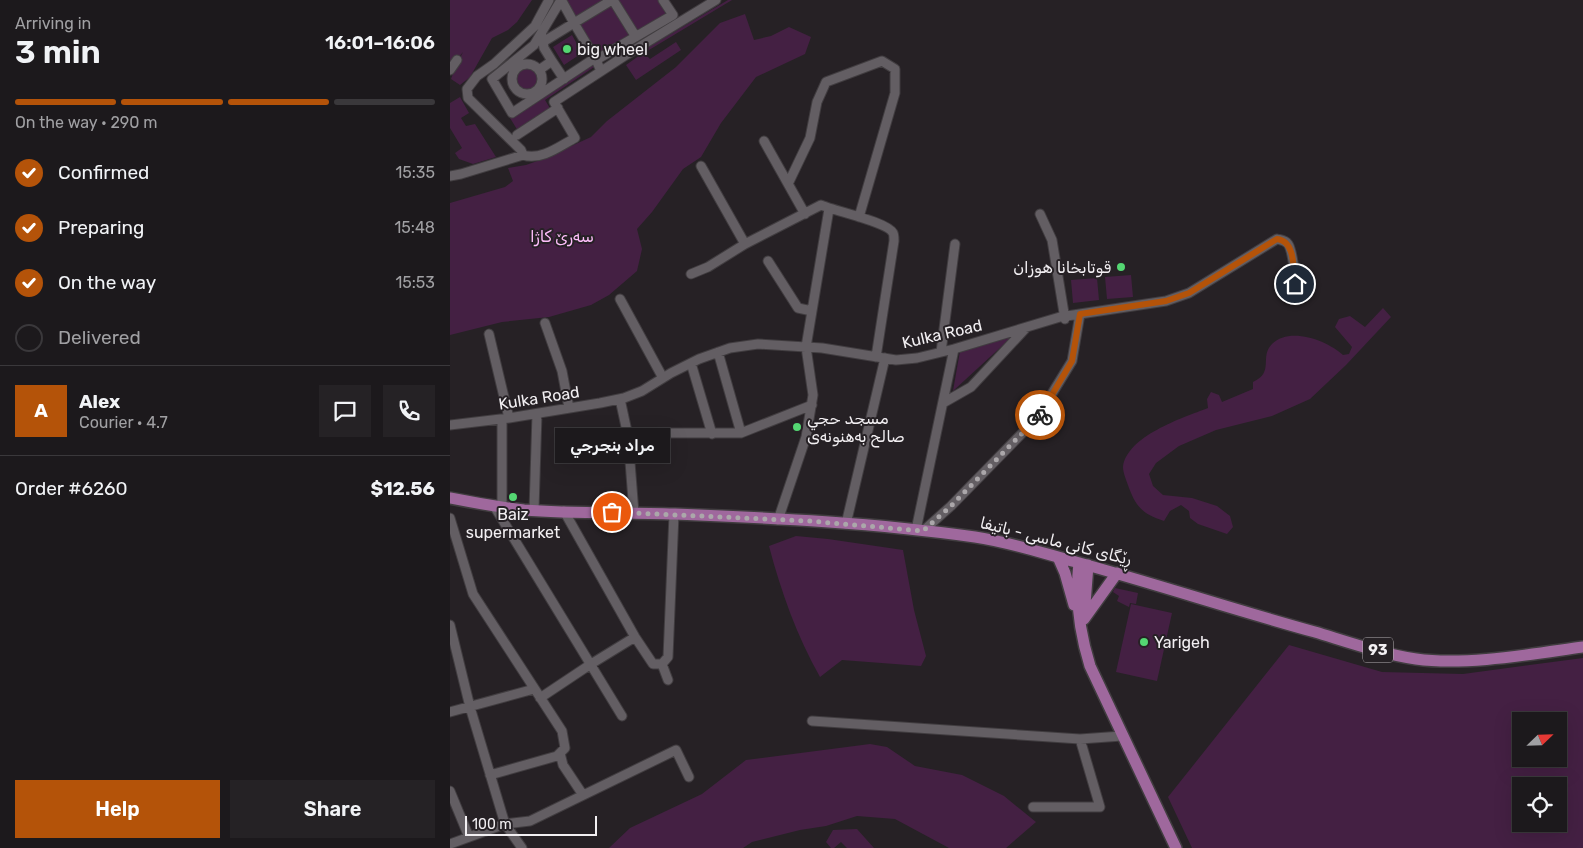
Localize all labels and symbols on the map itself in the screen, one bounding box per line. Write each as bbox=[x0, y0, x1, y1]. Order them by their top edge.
place label: big wheel bbox=[577, 40, 648, 59]
marker: big wheel bbox=[561, 43, 573, 55]
park label: سەرێ کاژا bbox=[530, 227, 594, 247]
place label: قوتابخانا هوزان bbox=[1013, 258, 1111, 278]
marker: قوتابخانا هوزان bbox=[1115, 261, 1127, 273]
pin bbox=[1274, 263, 1316, 305]
street label: Kulka Road bbox=[900, 316, 984, 352]
street label: Kulka Road bbox=[497, 382, 581, 414]
courier bbox=[1015, 390, 1065, 440]
place label: مسجد حجي صالح بەھنونەی bbox=[807, 409, 905, 448]
marker: مسجد حجي صالح بەھنونەی bbox=[791, 421, 803, 433]
callout: مراد بنجرجي bbox=[554, 427, 670, 462]
marker: Baiz supermarket bbox=[507, 491, 519, 503]
pin bbox=[591, 491, 633, 533]
place label: Baiz supermarket bbox=[466, 505, 560, 542]
street label: ڕێگای کانی ماسی - باتيفا bbox=[977, 513, 1134, 573]
place label: Yarigeh bbox=[1154, 633, 1210, 652]
marker: Yarigeh bbox=[1138, 636, 1150, 648]
road number: 93 bbox=[1363, 638, 1393, 662]
north arrow bbox=[1512, 712, 1568, 768]
scale bar bbox=[465, 813, 598, 836]

